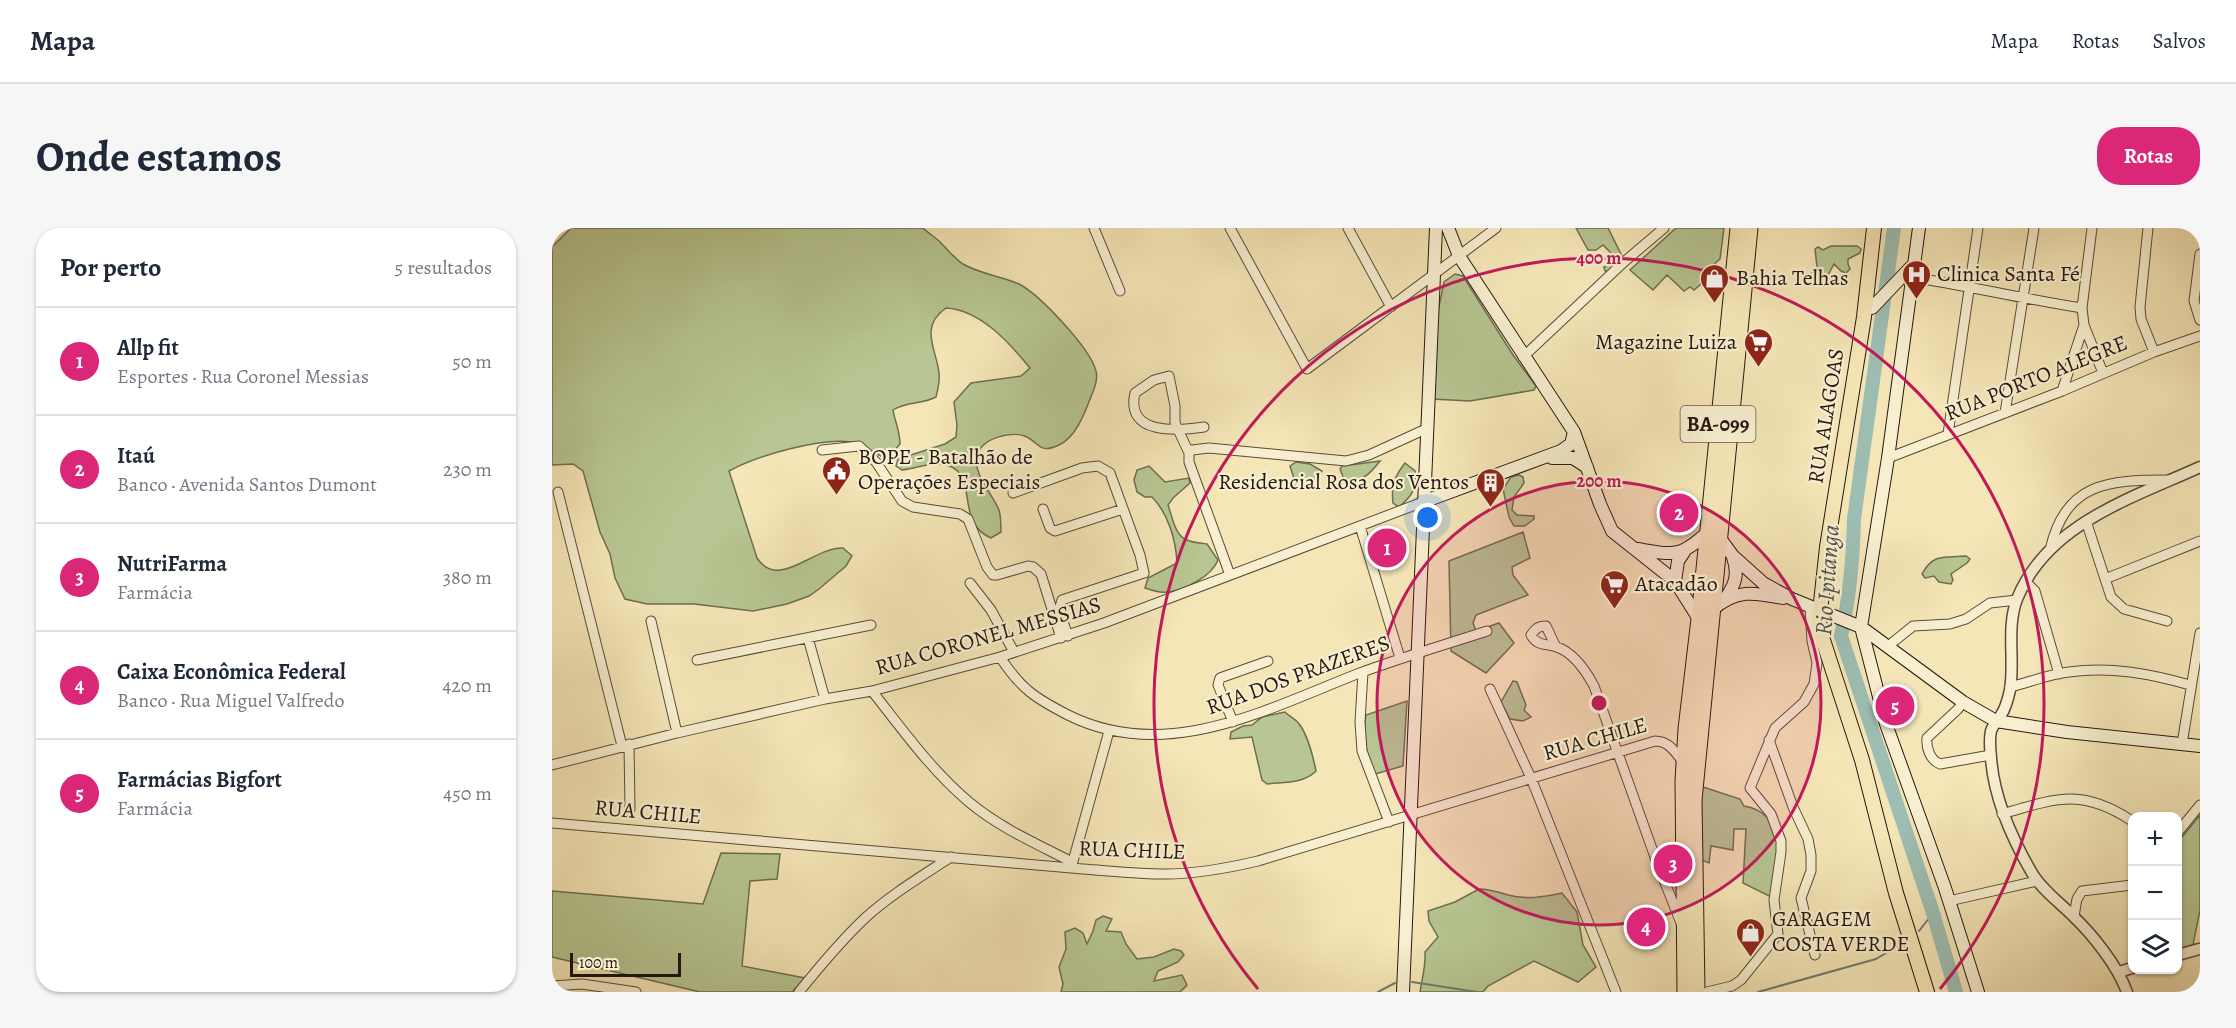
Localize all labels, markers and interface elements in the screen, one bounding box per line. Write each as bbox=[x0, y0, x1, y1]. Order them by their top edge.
text: Mapa bbox=[30, 22, 95, 60]
text: Mapa bbox=[1990, 27, 2039, 55]
text: Rotas bbox=[2072, 27, 2119, 55]
text: Salvos bbox=[2152, 27, 2206, 55]
button: Rotas bbox=[2097, 127, 2200, 185]
text: Onde estamos bbox=[36, 128, 282, 185]
text: 400 m bbox=[1577, 246, 1621, 270]
text: Por perto bbox=[60, 250, 161, 285]
text: 5 resultados bbox=[395, 254, 492, 281]
hospital icon: Clinica Santa Fé bbox=[1900, 258, 1932, 300]
place label: Clinica Santa Fé bbox=[1937, 259, 2080, 289]
shop icon: Bahia Telhas bbox=[1699, 262, 1731, 304]
place label: Bahia Telhas bbox=[1736, 263, 1849, 293]
supermarket icon: Magazine Luiza bbox=[1742, 326, 1774, 368]
place label: Magazine Luiza bbox=[1595, 327, 1738, 357]
street label: RUA PORTO ALEGRE bbox=[1940, 328, 2132, 428]
text: Allp fit bbox=[117, 333, 179, 363]
street label: RUA ALAGOAS bbox=[1801, 346, 1851, 486]
text: 1 bbox=[76, 348, 83, 375]
text: 50 m bbox=[452, 348, 492, 375]
text: Esportes · Rua Coronel Messias bbox=[117, 363, 369, 390]
road number: BA-099 bbox=[1680, 406, 1756, 442]
text: Itaú bbox=[117, 441, 155, 471]
place label: BOPE - Batalhão de Operações Especiais bbox=[858, 442, 1040, 497]
public building icon: BOPE - Batalhão de Operações Especiais bbox=[821, 454, 853, 496]
text: 2 bbox=[75, 456, 84, 483]
text: 230 m bbox=[443, 456, 492, 483]
building icon: Residencial Rosa dos Ventos bbox=[1474, 466, 1506, 508]
place label: Residencial Rosa dos Ventos bbox=[1218, 467, 1469, 497]
text: 200 m bbox=[1576, 469, 1622, 493]
text: Banco · Avenida Santos Dumont bbox=[117, 471, 377, 498]
pin: 2 bbox=[1660, 490, 1698, 536]
your location bbox=[1413, 503, 1442, 532]
water label: Rio Ipitanga bbox=[1807, 524, 1847, 636]
pin: 1 bbox=[1368, 526, 1406, 570]
text: NutriFarma bbox=[117, 549, 227, 579]
text: 3 bbox=[75, 564, 84, 591]
text: 380 m bbox=[443, 564, 492, 591]
supermarket icon: Atacadão bbox=[1598, 568, 1630, 610]
place label: Atacadão bbox=[1634, 569, 1718, 599]
text: Farmácia bbox=[117, 579, 193, 606]
street label: RUA CORONEL MESSIAS bbox=[872, 589, 1104, 683]
street label: RUA DOS PRAZERES bbox=[1202, 628, 1394, 722]
text: Caixa Econômica Federal bbox=[117, 657, 346, 687]
text: 4 bbox=[75, 672, 84, 699]
text: 420 m bbox=[442, 672, 492, 699]
pin: 5 bbox=[1876, 684, 1914, 728]
text: Banco · Rua Miguel Valfredo bbox=[117, 687, 345, 714]
centre of rings bbox=[1589, 693, 1609, 713]
street label: RUA CHILE bbox=[1539, 710, 1651, 768]
text: Farmácias Bigfort bbox=[117, 765, 282, 795]
text: 5 bbox=[75, 780, 84, 807]
text: 450 m bbox=[443, 780, 492, 807]
street label: RUA CHILE bbox=[593, 792, 703, 832]
text: Farmácia bbox=[117, 795, 193, 822]
map controls bbox=[2128, 812, 2182, 974]
button: + bbox=[2128, 812, 2182, 866]
street label: RUA CHILE bbox=[1078, 833, 1186, 867]
pin: 3 bbox=[1654, 842, 1692, 886]
button: − bbox=[2128, 866, 2182, 920]
pin: 4 bbox=[1626, 904, 1666, 950]
place label: GARAGEM COSTA VERDE bbox=[1772, 904, 1909, 959]
shop icon: GARAGEM COSTA VERDE bbox=[1735, 916, 1767, 958]
button: layers bbox=[2128, 920, 2182, 974]
scale bar bbox=[570, 950, 681, 978]
text: 100 m bbox=[579, 952, 618, 974]

